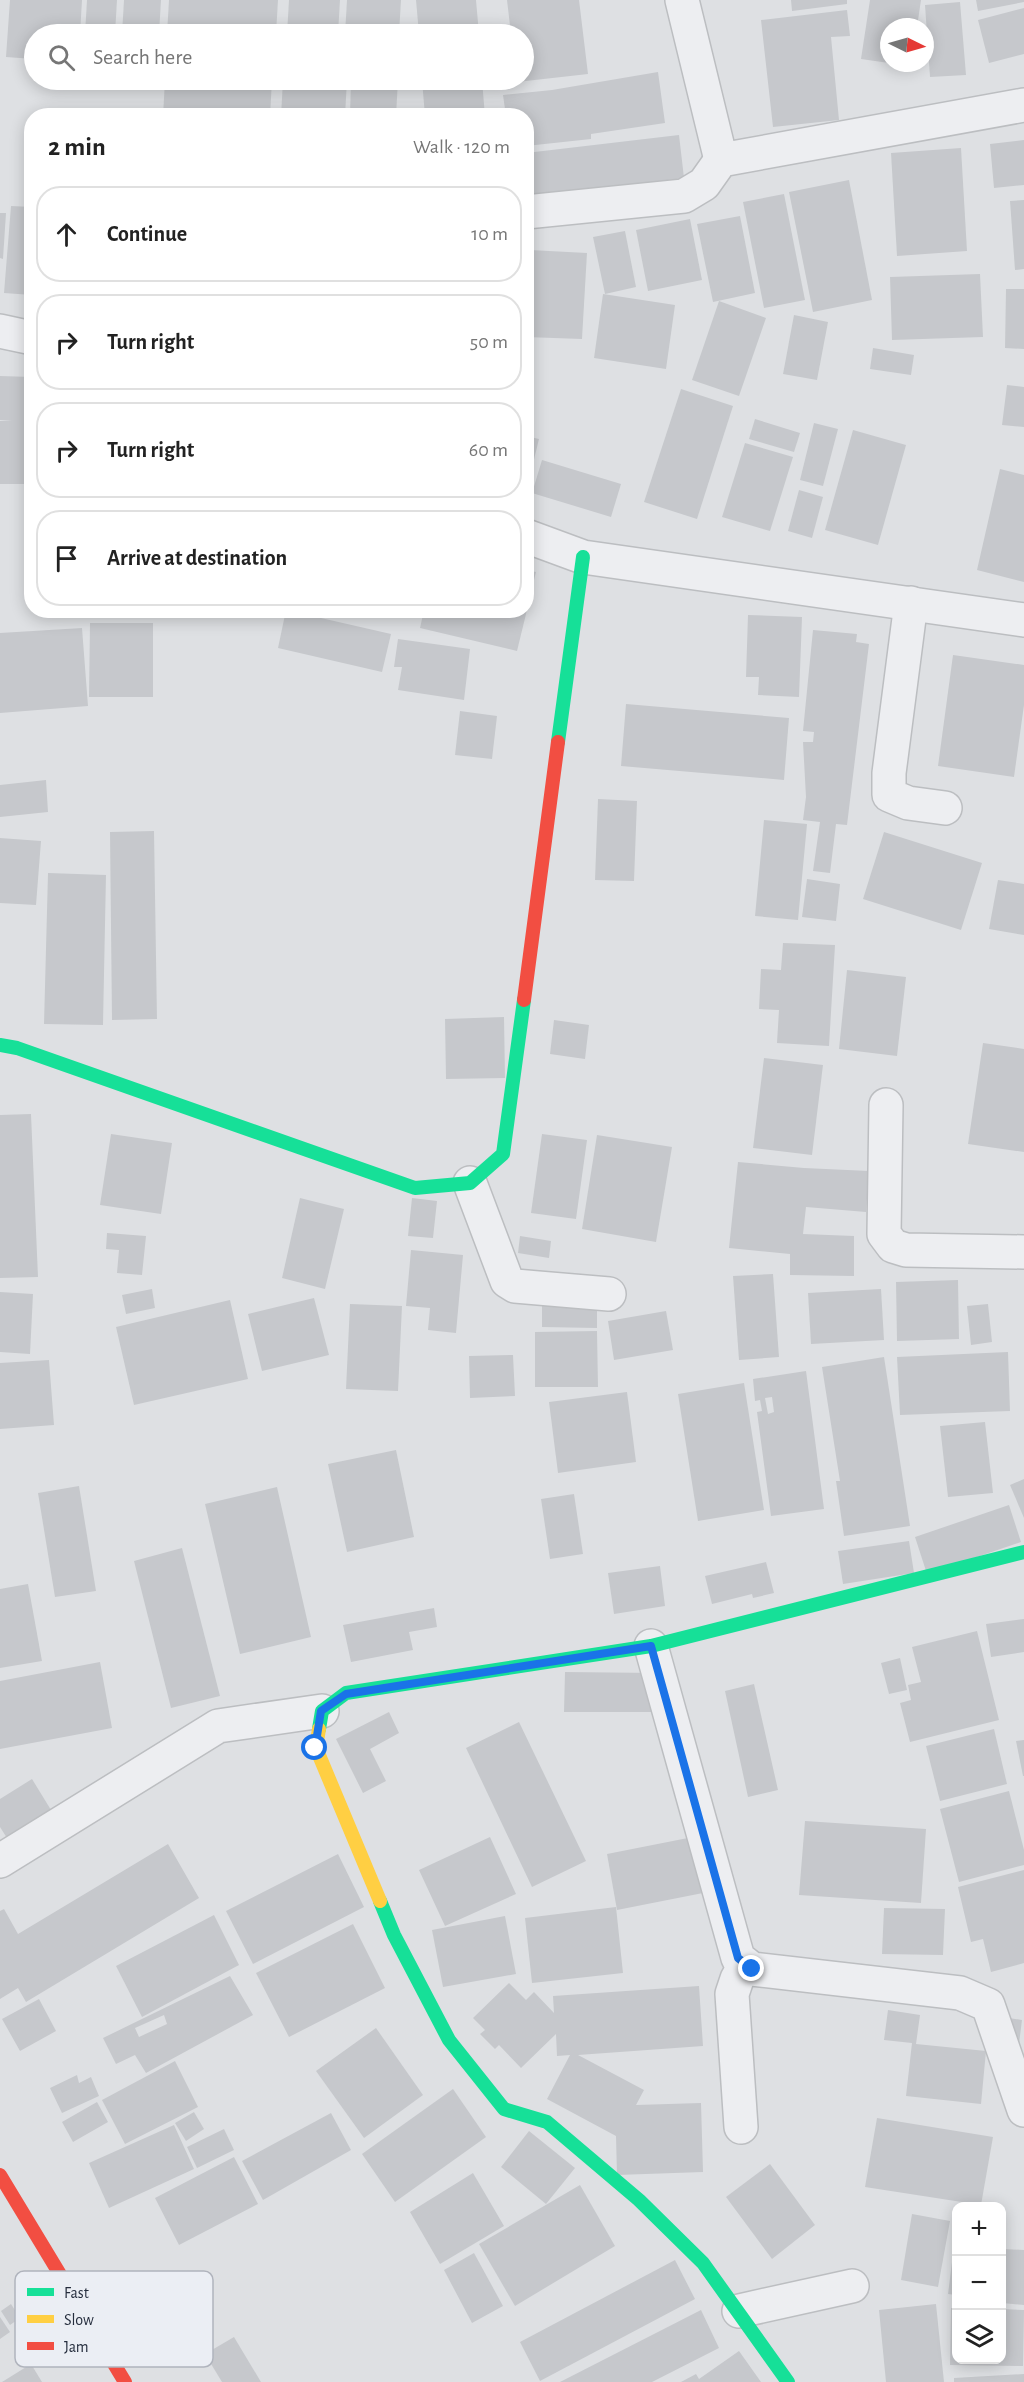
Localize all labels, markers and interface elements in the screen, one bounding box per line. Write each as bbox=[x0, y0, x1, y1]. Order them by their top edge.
north arrow bbox=[880, 18, 934, 72]
search box bbox=[24, 24, 534, 90]
icon: search bbox=[45, 41, 78, 74]
text: Search here bbox=[93, 46, 192, 68]
text: 2 min bbox=[48, 134, 106, 160]
text: Walk · 120 m bbox=[413, 137, 510, 157]
icon: ahead bbox=[50, 218, 83, 251]
text: Continue bbox=[107, 223, 187, 245]
text: 10 m bbox=[471, 224, 508, 244]
icon: right bbox=[50, 326, 83, 359]
text: Turn right bbox=[107, 331, 194, 353]
text: 50 m bbox=[470, 332, 508, 352]
icon: right bbox=[50, 434, 83, 467]
text: Turn right bbox=[107, 439, 194, 461]
text: 60 m bbox=[469, 440, 508, 460]
icon: arrive bbox=[50, 542, 83, 575]
text: Arrive at destination bbox=[107, 547, 287, 569]
route start bbox=[301, 1734, 327, 1760]
route end bbox=[738, 1955, 764, 1981]
map controls bbox=[952, 2202, 1006, 2364]
button: + bbox=[952, 2202, 1006, 2256]
button: − bbox=[952, 2256, 1006, 2310]
legend bbox=[15, 2271, 213, 2367]
text: Fast bbox=[64, 2285, 89, 2301]
button: layers bbox=[952, 2310, 1006, 2364]
text: Slow bbox=[64, 2312, 94, 2328]
text: Jam bbox=[64, 2339, 89, 2355]

